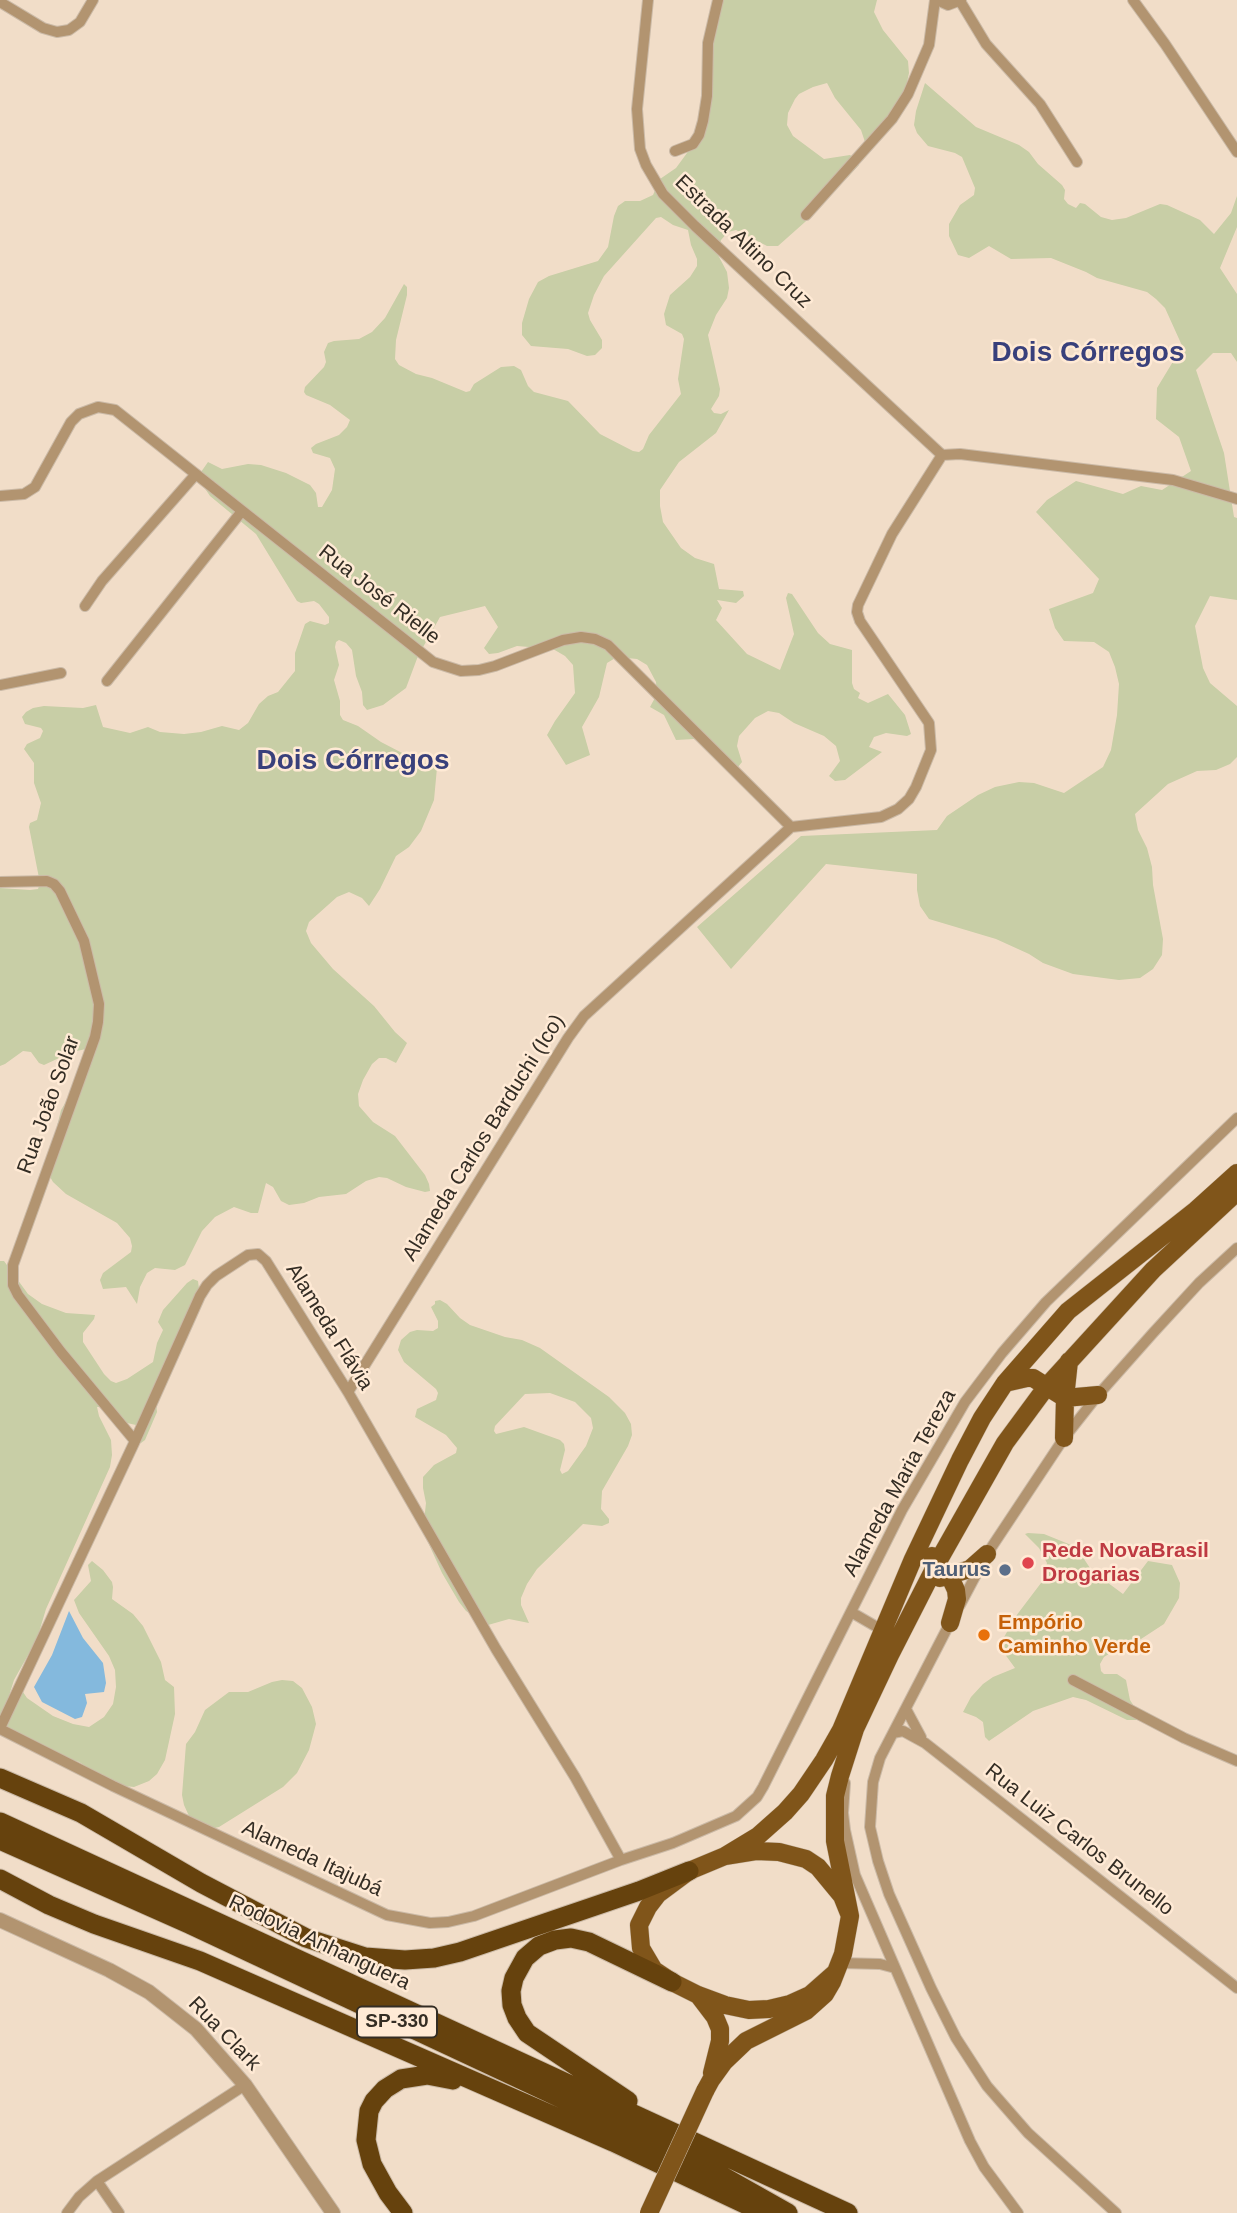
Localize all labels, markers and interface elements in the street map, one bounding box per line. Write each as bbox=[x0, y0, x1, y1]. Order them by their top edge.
street label: Estrada Altino Cruz bbox=[669, 170, 817, 314]
district label: Dois Córregos bbox=[992, 336, 1184, 370]
street label: Rua José Rielle bbox=[313, 540, 445, 650]
district label: Dois Córregos bbox=[257, 744, 449, 778]
street label: Alameda Carlos Barduchi (Ico) bbox=[398, 1010, 570, 1266]
street label: Rua João Solar bbox=[12, 1033, 86, 1177]
street label: Alameda Flávia bbox=[280, 1259, 378, 1395]
street label: Alameda Maria Tereza bbox=[838, 1385, 962, 1581]
place label: Rede NovaBrasil Drogarias bbox=[1042, 1538, 1209, 1588]
marker: Rede NovaBrasil Drogarias bbox=[1020, 1555, 1036, 1571]
place label: Taurus bbox=[923, 1557, 991, 1583]
marker: Taurus bbox=[997, 1562, 1013, 1578]
place label: Empório Caminho Verde bbox=[998, 1610, 1151, 1660]
marker: Empório Caminho Verde bbox=[976, 1627, 992, 1643]
street label: Rua Luiz Carlos Brunello bbox=[980, 1759, 1178, 1921]
street label: Alameda Itajubá bbox=[238, 1816, 386, 1902]
street label: Rodovia Anhanguera bbox=[224, 1890, 414, 1996]
street label: Rua Clark bbox=[183, 1992, 265, 2076]
road number: SP-330 bbox=[357, 2006, 437, 2038]

